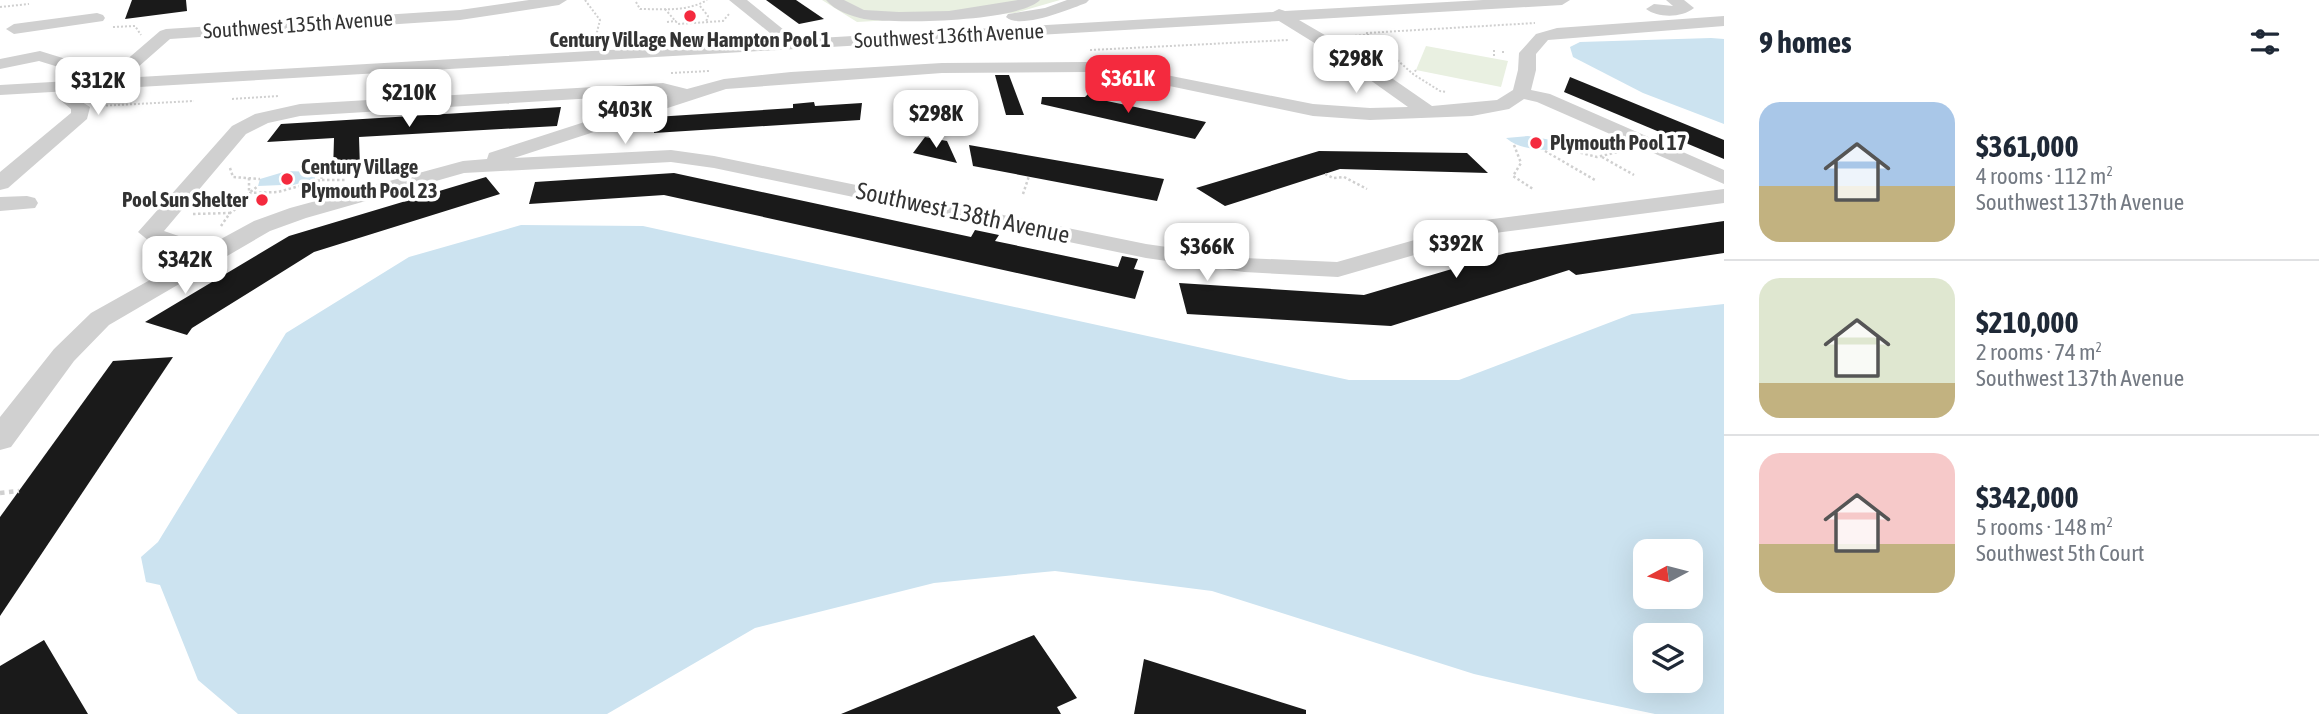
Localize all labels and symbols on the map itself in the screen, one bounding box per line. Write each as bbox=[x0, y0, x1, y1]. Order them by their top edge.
street label: Southwest 135th Avenue bbox=[202, 5, 394, 43]
marker: Century Village New Hampton Pool 1 bbox=[682, 8, 698, 24]
street label: Southwest 136th Avenue bbox=[853, 18, 1045, 52]
place label: Century Village New Hampton Pool 1 bbox=[549, 27, 831, 51]
pin: $298K bbox=[1307, 36, 1405, 95]
pin: $361K bbox=[1079, 55, 1177, 115]
pin: $312K bbox=[49, 58, 147, 117]
pin: $210K bbox=[360, 69, 458, 129]
pin: $403K bbox=[576, 86, 674, 146]
pin: $298K bbox=[887, 90, 985, 150]
place label: Plymouth Pool 17 bbox=[1550, 130, 1687, 154]
marker: Plymouth Pool 17 bbox=[1528, 135, 1544, 151]
place label: Century Village Plymouth Pool 23 bbox=[301, 154, 438, 202]
marker: Century Village Plymouth Pool 23 bbox=[279, 171, 295, 187]
street label: Southwest 138th Avenue bbox=[854, 177, 1072, 248]
place label: Pool Sun Shelter bbox=[122, 187, 249, 211]
marker: Pool Sun Shelter bbox=[254, 192, 270, 208]
pin: $392K bbox=[1407, 220, 1505, 280]
pin: $366K bbox=[1158, 224, 1256, 283]
pin: $342K bbox=[136, 236, 234, 296]
north arrow bbox=[1633, 539, 1703, 609]

